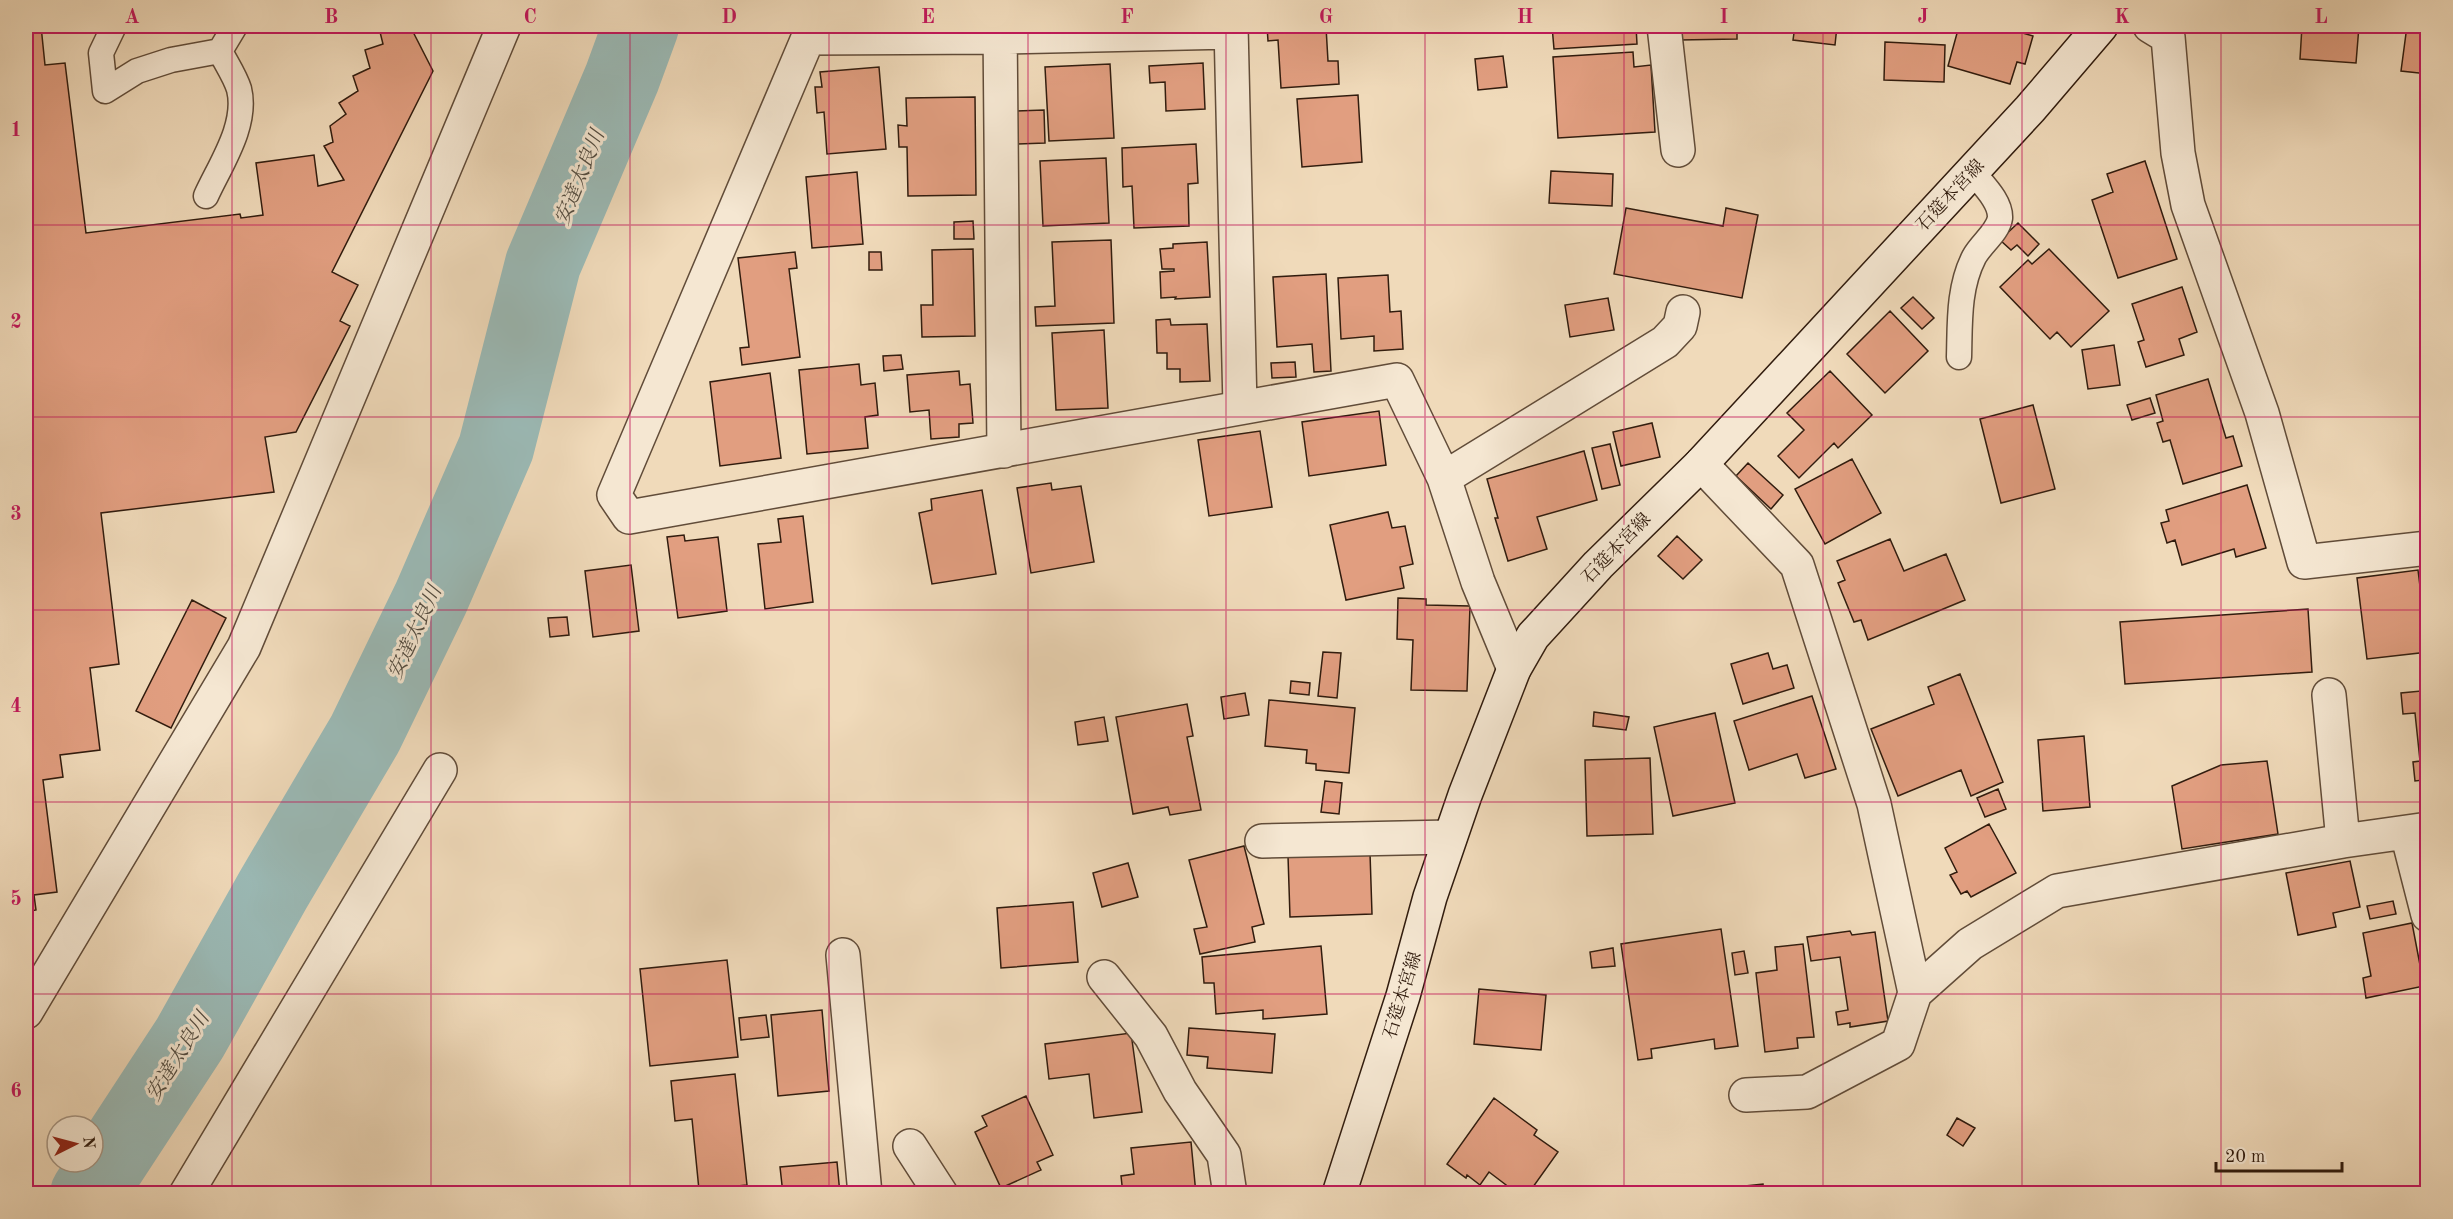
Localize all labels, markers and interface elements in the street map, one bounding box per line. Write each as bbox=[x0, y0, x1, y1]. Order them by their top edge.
text: A bbox=[124, 8, 140, 28]
text: B bbox=[324, 8, 338, 28]
text: C bbox=[523, 8, 537, 28]
text: D bbox=[721, 8, 737, 28]
text: E bbox=[921, 8, 935, 28]
text: F bbox=[1120, 8, 1134, 28]
text: G bbox=[1319, 8, 1333, 28]
text: H bbox=[1517, 8, 1533, 28]
text: I bbox=[1720, 8, 1728, 28]
text: J bbox=[1918, 8, 1929, 28]
text: K bbox=[2114, 8, 2130, 28]
text: L bbox=[2314, 8, 2328, 28]
text: 1 bbox=[10, 121, 22, 141]
water label: 安達太良川 bbox=[551, 125, 610, 228]
street label: 石筵本宮線 bbox=[1912, 155, 1988, 235]
text: 2 bbox=[10, 313, 22, 333]
text: 3 bbox=[10, 505, 22, 525]
street label: 石筵本宮線 bbox=[1578, 509, 1654, 587]
water label: 安達太良川 bbox=[384, 581, 447, 682]
text: 4 bbox=[10, 697, 22, 717]
text: 5 bbox=[10, 889, 22, 910]
street label: 石筵本宮線 bbox=[1379, 949, 1425, 1041]
water label: 安達太良川 bbox=[142, 1007, 215, 1105]
text: 6 bbox=[10, 1082, 22, 1102]
north arrow bbox=[45, 1114, 105, 1174]
scale bar bbox=[2216, 1135, 2342, 1173]
text: N bbox=[79, 1136, 97, 1150]
text: 20 m bbox=[2225, 1148, 2265, 1166]

